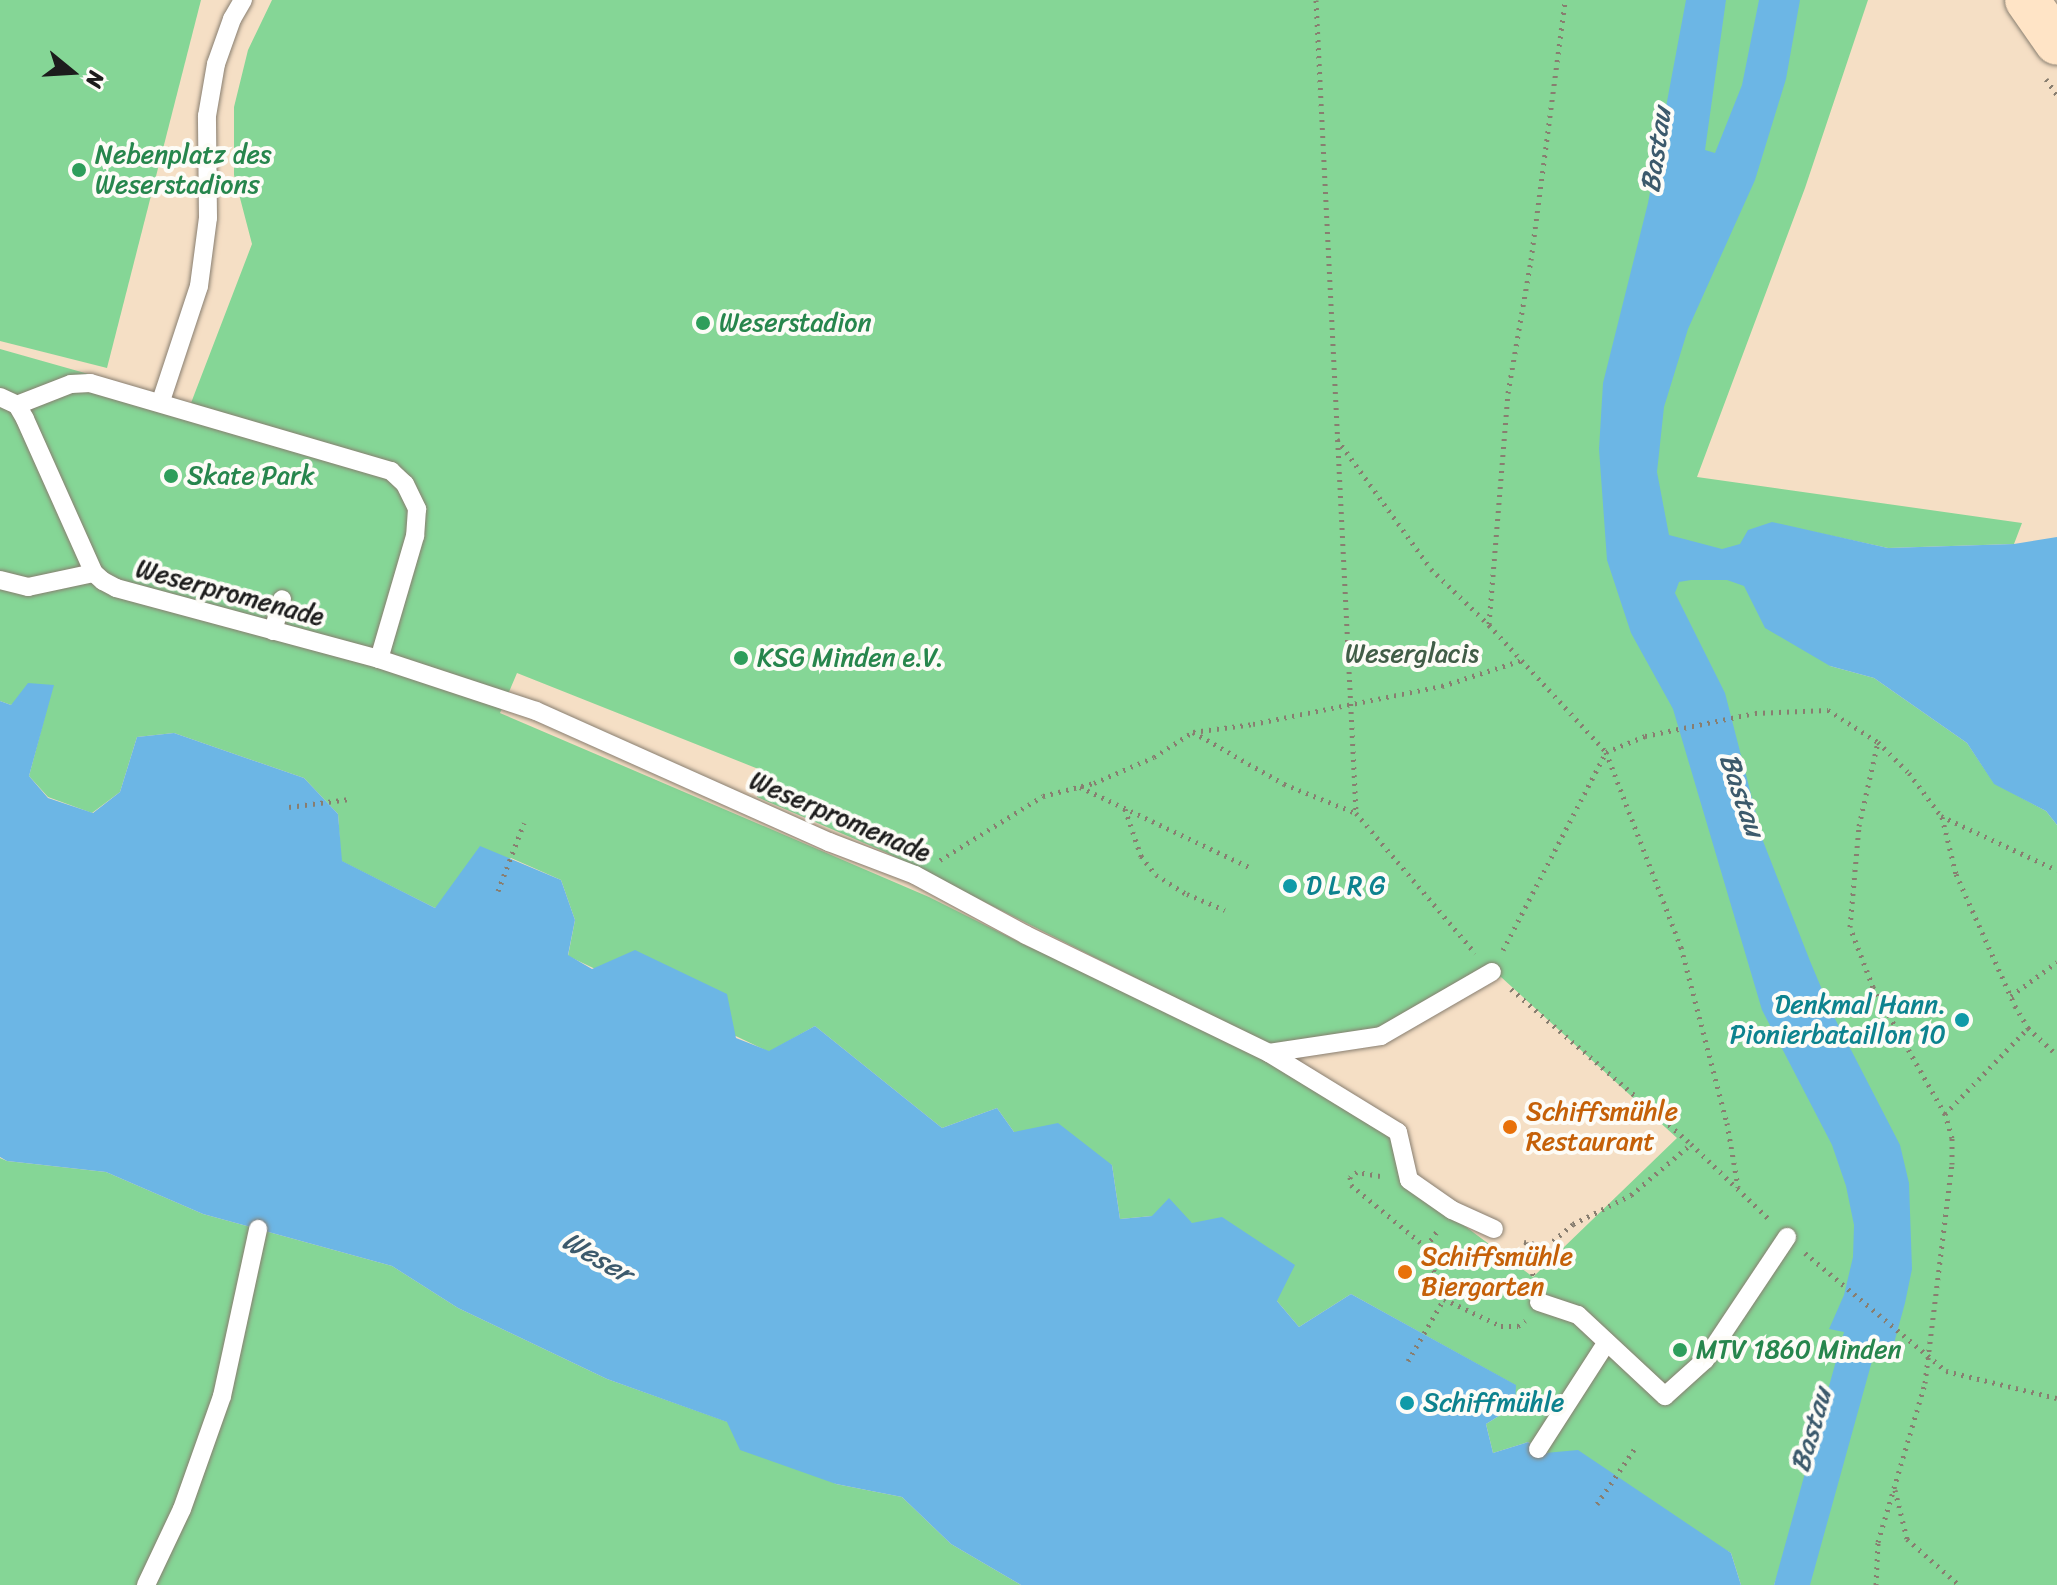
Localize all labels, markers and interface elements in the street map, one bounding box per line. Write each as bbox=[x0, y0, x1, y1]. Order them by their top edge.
north arrow bbox=[32, 32, 112, 112]
text: N bbox=[74, 66, 116, 93]
water label: Bastau bbox=[1633, 105, 1679, 195]
place label: Nebenplatz des Weserstadions bbox=[95, 139, 272, 200]
marker: Nebenplatz des Weserstadions bbox=[70, 161, 88, 179]
place label: Weserstadion bbox=[719, 307, 872, 339]
marker: Weserstadion bbox=[694, 314, 712, 332]
place label: Skate Park bbox=[187, 460, 315, 492]
marker: Skate Park bbox=[162, 467, 180, 485]
street label: Weserpromenade bbox=[133, 553, 327, 633]
park label: Weserglacis bbox=[1345, 638, 1479, 670]
place label: KSG Minden e.V. bbox=[757, 642, 944, 674]
marker: KSG Minden e.V. bbox=[732, 649, 750, 667]
water label: Bastau bbox=[1712, 749, 1772, 841]
street label: Weserpromenade bbox=[745, 765, 935, 869]
place label: D L R G bbox=[1306, 870, 1386, 902]
marker: D L R G bbox=[1281, 877, 1299, 895]
place label: Denkmal Hann. Pionierbataillon 10 bbox=[1730, 989, 1946, 1050]
marker: Denkmal Hann. Pionierbataillon 10 bbox=[1953, 1011, 1971, 1029]
place label: Schiffsmühle Restaurant bbox=[1526, 1096, 1678, 1158]
marker: Schiffsmühle Restaurant bbox=[1501, 1118, 1519, 1136]
water label: Weser bbox=[556, 1224, 638, 1290]
place label: Schiffsmühle Biergarten bbox=[1421, 1241, 1573, 1302]
marker: Schiffsmühle Biergarten bbox=[1396, 1263, 1414, 1281]
place label: MTV 1860 Minden bbox=[1696, 1334, 1902, 1366]
marker: MTV 1860 Minden bbox=[1671, 1341, 1689, 1359]
water label: Bastau bbox=[1783, 1384, 1839, 1476]
place label: Schiffmühle bbox=[1423, 1387, 1564, 1419]
marker: Schiffmühle bbox=[1398, 1394, 1416, 1412]

